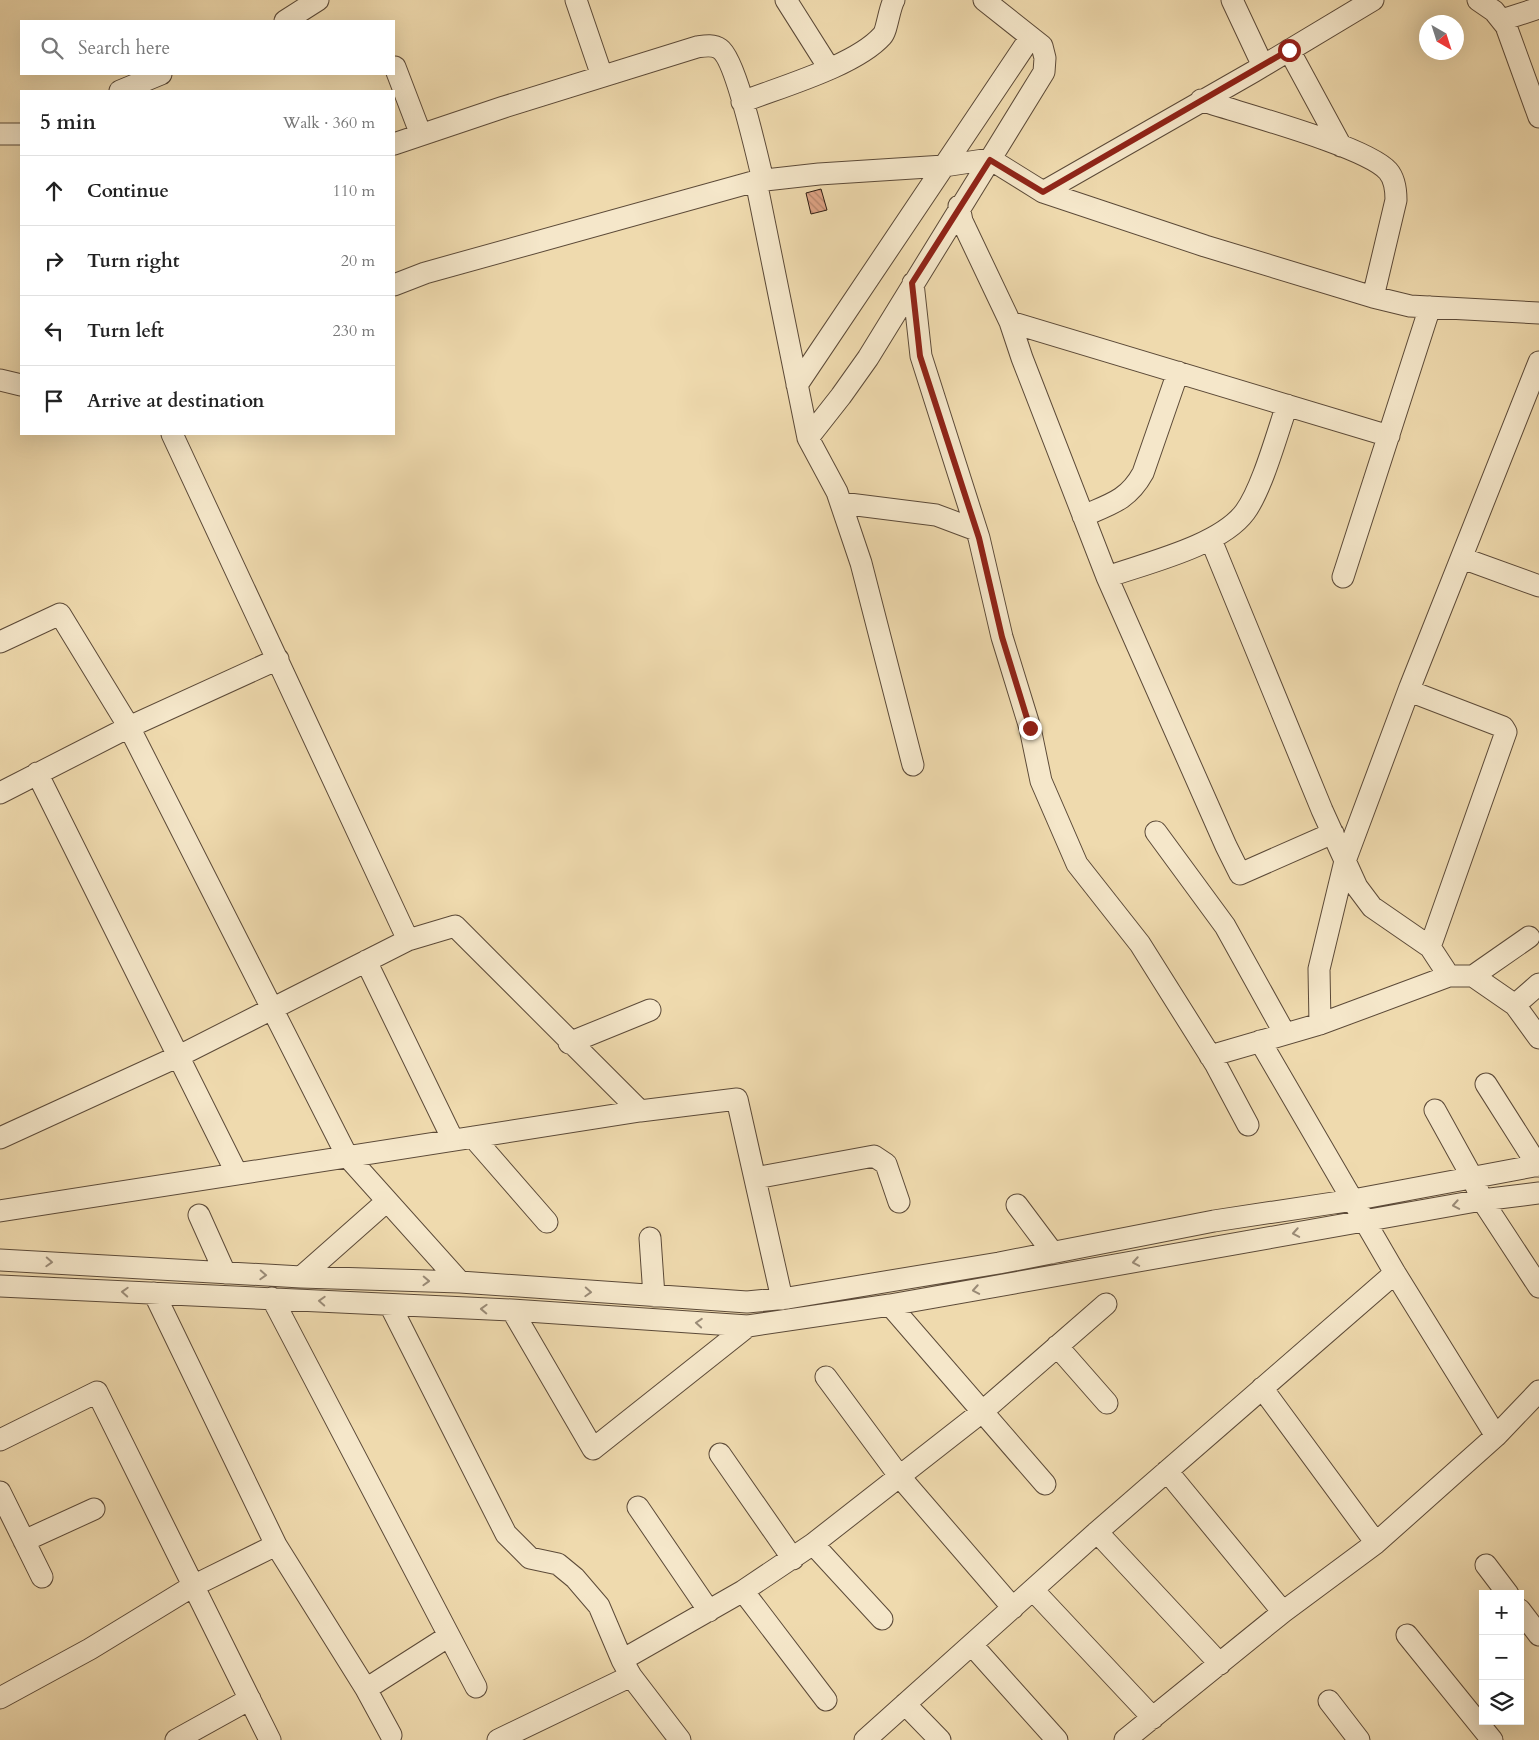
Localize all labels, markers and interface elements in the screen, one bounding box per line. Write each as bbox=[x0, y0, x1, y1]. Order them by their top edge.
north arrow bbox=[1419, 15, 1464, 60]
search box bbox=[20, 20, 395, 75]
icon: search bbox=[38, 34, 66, 62]
text: Search here bbox=[78, 35, 170, 61]
route start bbox=[1278, 39, 1301, 62]
text: 5 min bbox=[40, 108, 96, 137]
text: Walk · 360 m bbox=[283, 112, 375, 134]
icon: ahead bbox=[40, 177, 68, 205]
text: Continue bbox=[87, 178, 169, 204]
text: 110 m bbox=[333, 180, 375, 202]
icon: right bbox=[40, 247, 68, 275]
text: Turn right bbox=[87, 248, 179, 274]
text: 20 m bbox=[341, 250, 375, 272]
icon: left bbox=[40, 317, 68, 345]
text: Turn left bbox=[87, 318, 164, 344]
text: 230 m bbox=[333, 320, 375, 342]
icon: arrive bbox=[40, 387, 68, 415]
text: Arrive at destination bbox=[87, 388, 264, 414]
route end bbox=[1019, 717, 1042, 740]
one-way arrow bbox=[1452, 1199, 1460, 1209]
one-way arrow bbox=[1292, 1227, 1300, 1237]
one-way arrow bbox=[45, 1256, 53, 1267]
one-way arrow bbox=[1132, 1256, 1141, 1266]
one-way arrow bbox=[260, 1269, 268, 1280]
one-way arrow bbox=[422, 1276, 430, 1286]
one-way arrow bbox=[972, 1285, 980, 1295]
one-way arrow bbox=[121, 1286, 129, 1297]
one-way arrow bbox=[584, 1286, 592, 1297]
one-way arrow bbox=[318, 1296, 326, 1307]
one-way arrow bbox=[480, 1304, 488, 1314]
one-way arrow bbox=[695, 1317, 703, 1328]
map controls bbox=[1479, 1590, 1524, 1725]
button: + bbox=[1479, 1590, 1524, 1635]
button: − bbox=[1479, 1635, 1524, 1680]
button: layers bbox=[1479, 1680, 1524, 1725]

